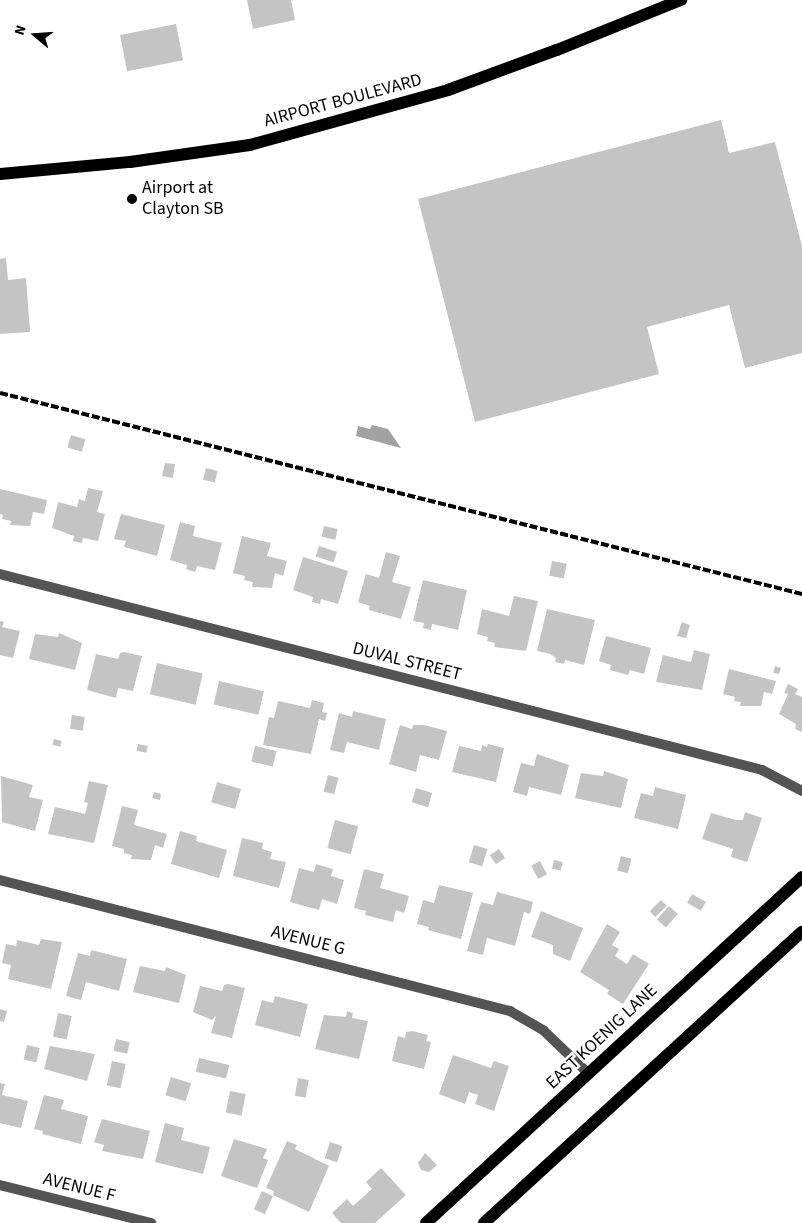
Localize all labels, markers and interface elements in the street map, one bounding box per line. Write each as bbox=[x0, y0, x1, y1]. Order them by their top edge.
north arrow bbox=[10, 10, 60, 60]
text: N bbox=[10, 23, 32, 38]
street label: AIRPORT BOULEVARD bbox=[262, 70, 424, 132]
place label: Airport at Clayton SB bbox=[142, 178, 224, 220]
marker: Airport at Clayton SB bbox=[126, 193, 138, 205]
street label: DUVAL STREET bbox=[350, 638, 464, 686]
street label: AVENUE G bbox=[269, 921, 347, 961]
street label: EAST KOENIG LANE bbox=[542, 980, 662, 1094]
street label: AVENUE F bbox=[41, 1169, 117, 1207]

